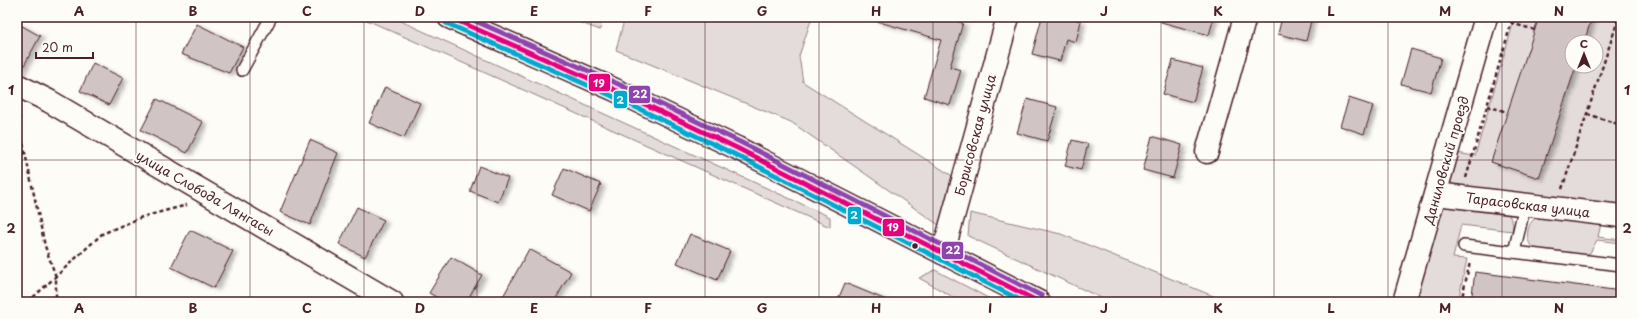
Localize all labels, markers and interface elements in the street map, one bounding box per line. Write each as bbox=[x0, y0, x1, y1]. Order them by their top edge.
text: A bbox=[74, 1, 84, 20]
text: B bbox=[189, 1, 198, 20]
text: C bbox=[302, 1, 312, 20]
text: D bbox=[415, 1, 425, 20]
text: E bbox=[530, 1, 538, 20]
text: F bbox=[644, 1, 652, 20]
text: G bbox=[757, 1, 767, 20]
text: H bbox=[871, 1, 881, 20]
text: I bbox=[988, 1, 992, 20]
text: J bbox=[1100, 1, 1108, 20]
text: K bbox=[1213, 1, 1223, 20]
text: L bbox=[1327, 1, 1335, 20]
text: M bbox=[1439, 1, 1451, 20]
text: N bbox=[1554, 1, 1564, 20]
scale bar bbox=[36, 34, 93, 60]
north arrow bbox=[1564, 34, 1604, 74]
text: С bbox=[1580, 35, 1588, 52]
text: 20 m bbox=[42, 38, 73, 56]
street label: Борисовская улица bbox=[949, 71, 1000, 198]
line badge: 19 bbox=[588, 73, 611, 92]
text: 19 bbox=[593, 74, 605, 91]
text: 1 bbox=[8, 80, 14, 99]
text: 1 bbox=[1624, 80, 1630, 99]
line badge: 22 bbox=[628, 85, 651, 104]
text: 22 bbox=[633, 85, 647, 102]
line badge: 2 bbox=[613, 90, 628, 109]
text: 2 bbox=[616, 91, 624, 108]
street label: Даниловский проезд bbox=[1418, 94, 1473, 227]
street label: улица Слобода Лянгасы bbox=[133, 145, 278, 240]
street label: Тарасовская улица bbox=[1465, 187, 1592, 222]
line badge: 2 bbox=[847, 206, 862, 225]
text: 2 bbox=[850, 206, 858, 223]
text: 2 bbox=[6, 218, 16, 237]
line badge: 19 bbox=[882, 218, 905, 237]
text: 19 bbox=[887, 218, 899, 235]
text: 2 bbox=[1622, 218, 1632, 237]
unlabelled marker bbox=[910, 241, 920, 251]
line badge: 22 bbox=[941, 241, 964, 260]
text: 22 bbox=[946, 241, 960, 258]
text: A bbox=[74, 298, 84, 317]
text: B bbox=[189, 298, 198, 317]
text: C bbox=[302, 298, 312, 317]
text: D bbox=[415, 298, 425, 317]
text: E bbox=[530, 298, 538, 317]
text: F bbox=[644, 298, 652, 317]
text: G bbox=[757, 298, 767, 317]
text: H bbox=[871, 298, 881, 317]
text: I bbox=[988, 298, 992, 317]
text: J bbox=[1100, 298, 1108, 317]
text: K bbox=[1213, 298, 1223, 317]
text: L bbox=[1327, 298, 1335, 317]
text: M bbox=[1439, 298, 1451, 317]
text: N bbox=[1554, 298, 1564, 317]

